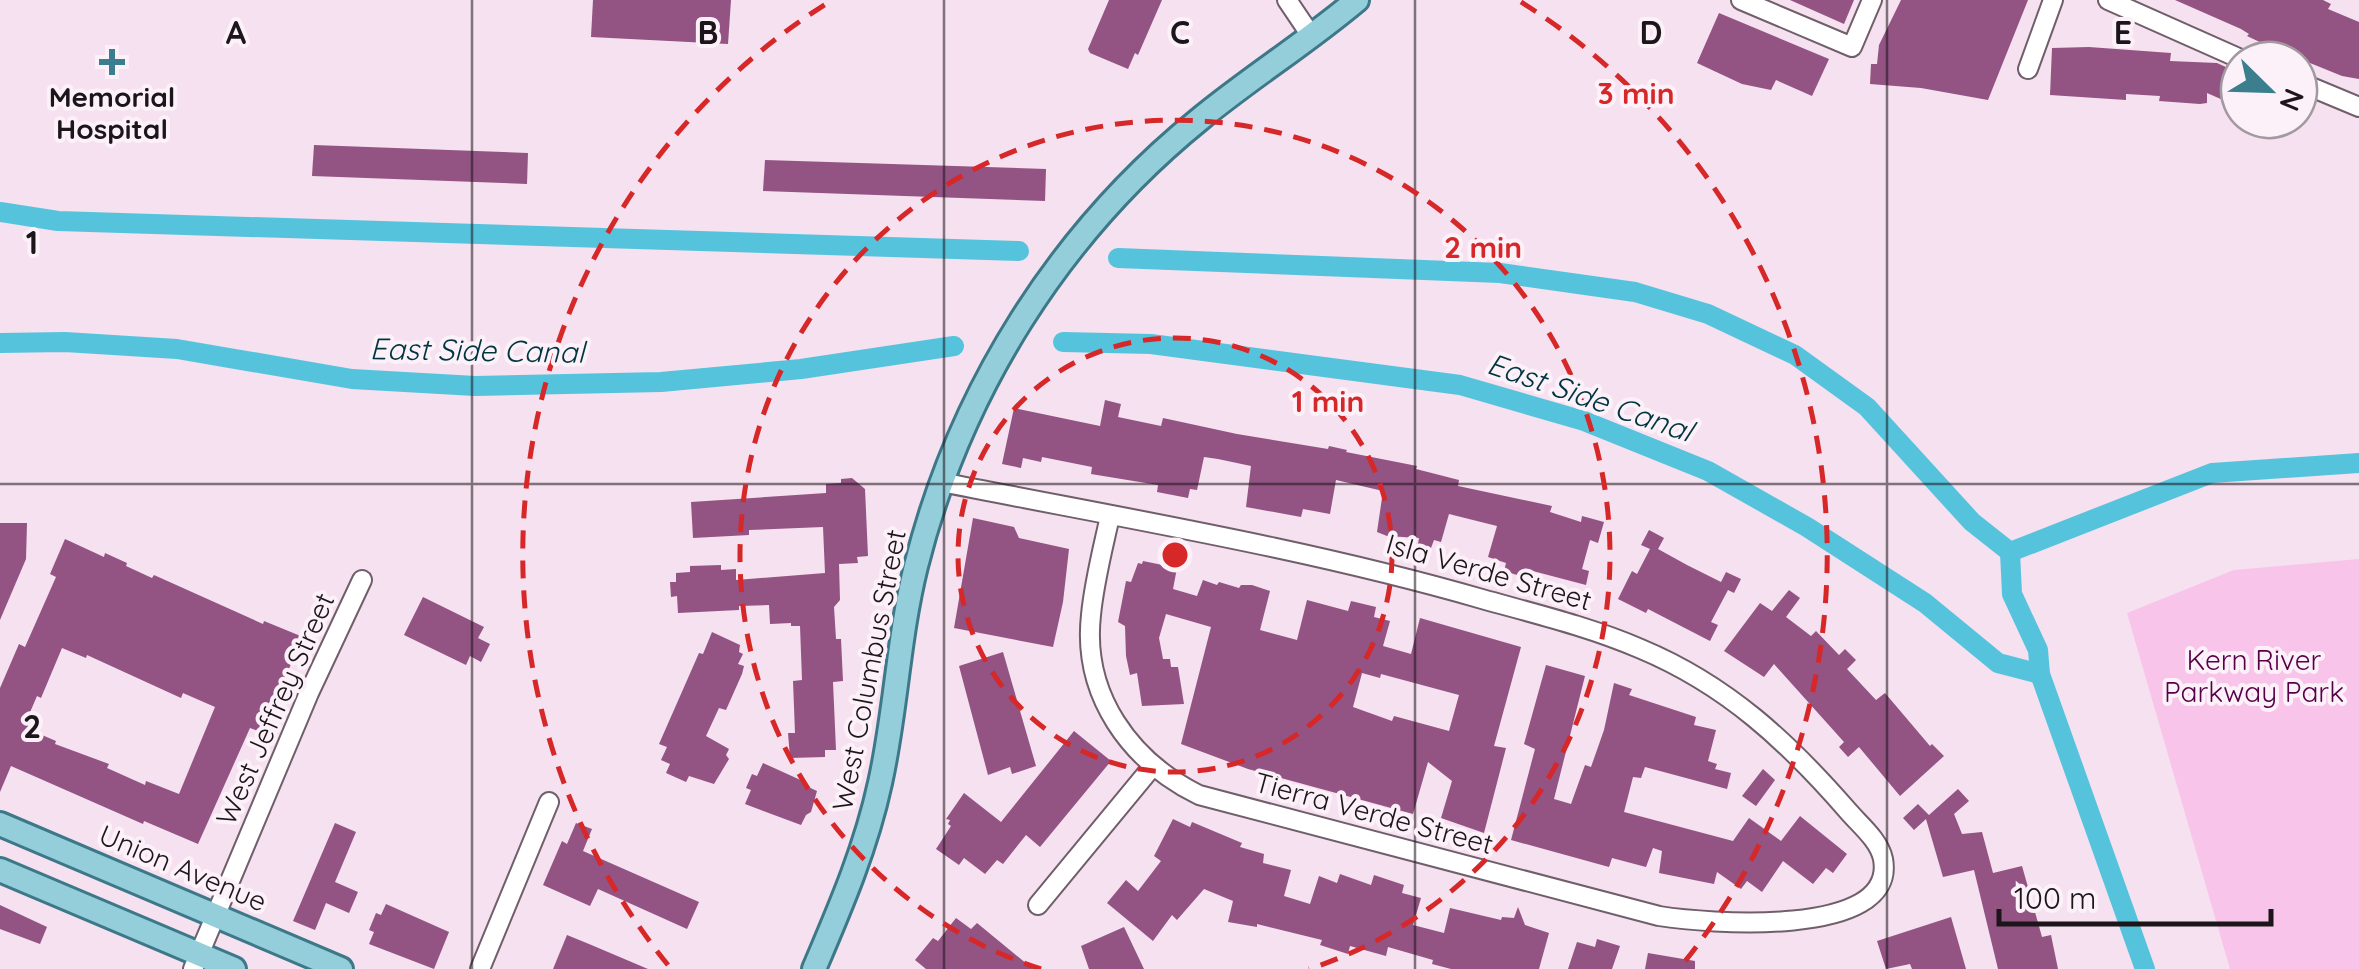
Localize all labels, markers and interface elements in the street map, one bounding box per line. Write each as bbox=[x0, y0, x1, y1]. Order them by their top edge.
text: A bbox=[226, 12, 247, 52]
text: B bbox=[698, 12, 718, 52]
text: C bbox=[1170, 12, 1190, 52]
text: D bbox=[1640, 12, 1662, 52]
text: E bbox=[2114, 12, 2132, 52]
north arrow bbox=[2219, 40, 2319, 140]
marker: Memorial Hospital bbox=[99, 49, 125, 75]
text: 3 min bbox=[1597, 74, 1675, 112]
place label: Memorial Hospital bbox=[49, 79, 175, 146]
text: N bbox=[2272, 84, 2313, 116]
text: 1 bbox=[26, 222, 38, 262]
text: 2 min bbox=[1444, 228, 1522, 266]
water label: East Side Canal bbox=[369, 329, 588, 371]
water label: East Side Canal bbox=[1483, 344, 1701, 451]
text: 1 min bbox=[1292, 382, 1364, 420]
street label: Isla Verde Street bbox=[1382, 525, 1596, 618]
street label: West Columbus Street bbox=[824, 526, 913, 814]
centre of rings bbox=[1157, 537, 1193, 573]
street label: West Jeffrey Street bbox=[208, 587, 342, 830]
park label: Kern River Parkway Park bbox=[2164, 642, 2344, 709]
text: 2 bbox=[23, 706, 41, 746]
street label: Tierra Verde Street bbox=[1251, 764, 1497, 861]
street label: Union Avenue bbox=[94, 817, 272, 919]
scale bar bbox=[1999, 864, 2272, 926]
text: 100 m bbox=[2014, 879, 2096, 917]

